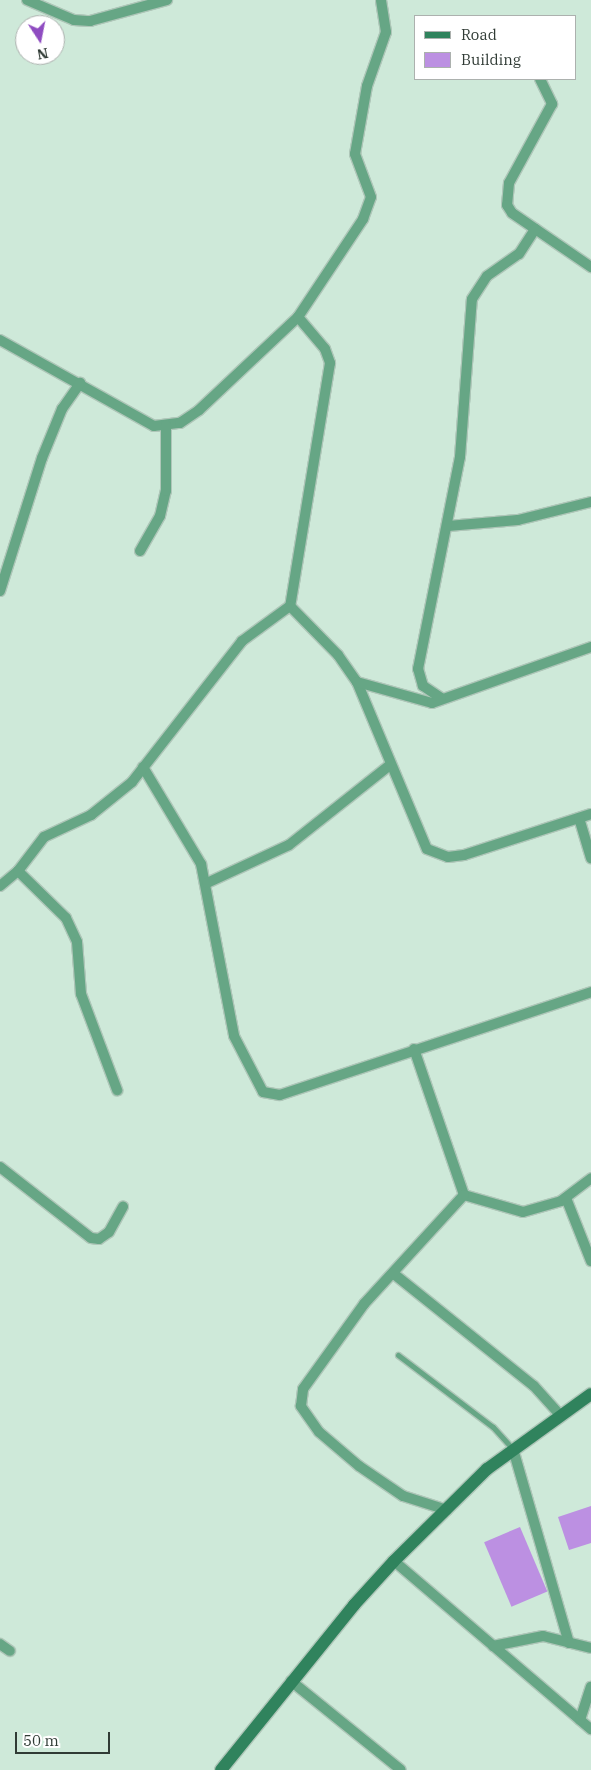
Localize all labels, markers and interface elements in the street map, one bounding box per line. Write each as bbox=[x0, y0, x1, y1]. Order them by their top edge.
north arrow bbox=[15, 15, 65, 65]
legend bbox=[414, 15, 576, 80]
text: Road bbox=[461, 25, 497, 44]
text: N bbox=[36, 44, 50, 64]
text: Building bbox=[461, 50, 521, 69]
scale bar bbox=[18, 1722, 112, 1754]
text: 50 m bbox=[23, 1731, 59, 1750]

